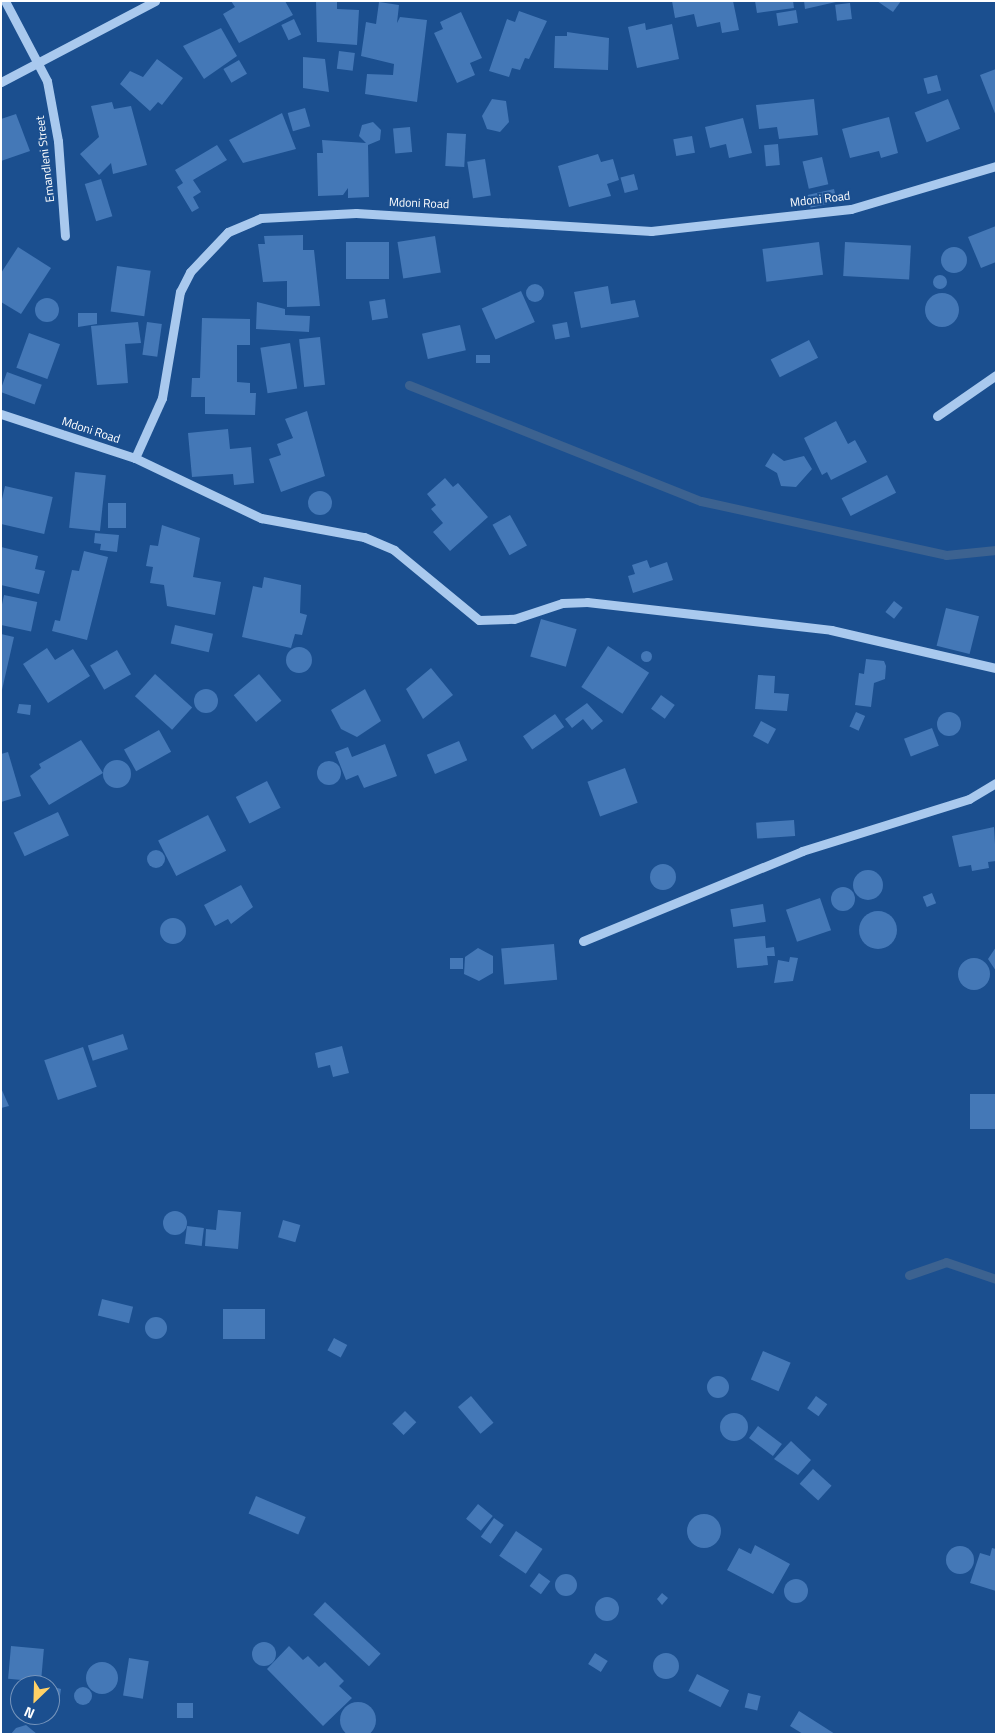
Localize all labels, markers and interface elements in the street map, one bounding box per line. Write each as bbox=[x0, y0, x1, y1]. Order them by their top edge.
street label: Emandleni Street bbox=[33, 115, 57, 203]
street label: Mdoni Road bbox=[789, 188, 851, 210]
street label: Mdoni Road bbox=[389, 195, 449, 211]
street label: Mdoni Road bbox=[60, 414, 122, 446]
north arrow bbox=[10, 1675, 60, 1725]
text: N bbox=[20, 1702, 38, 1725]

